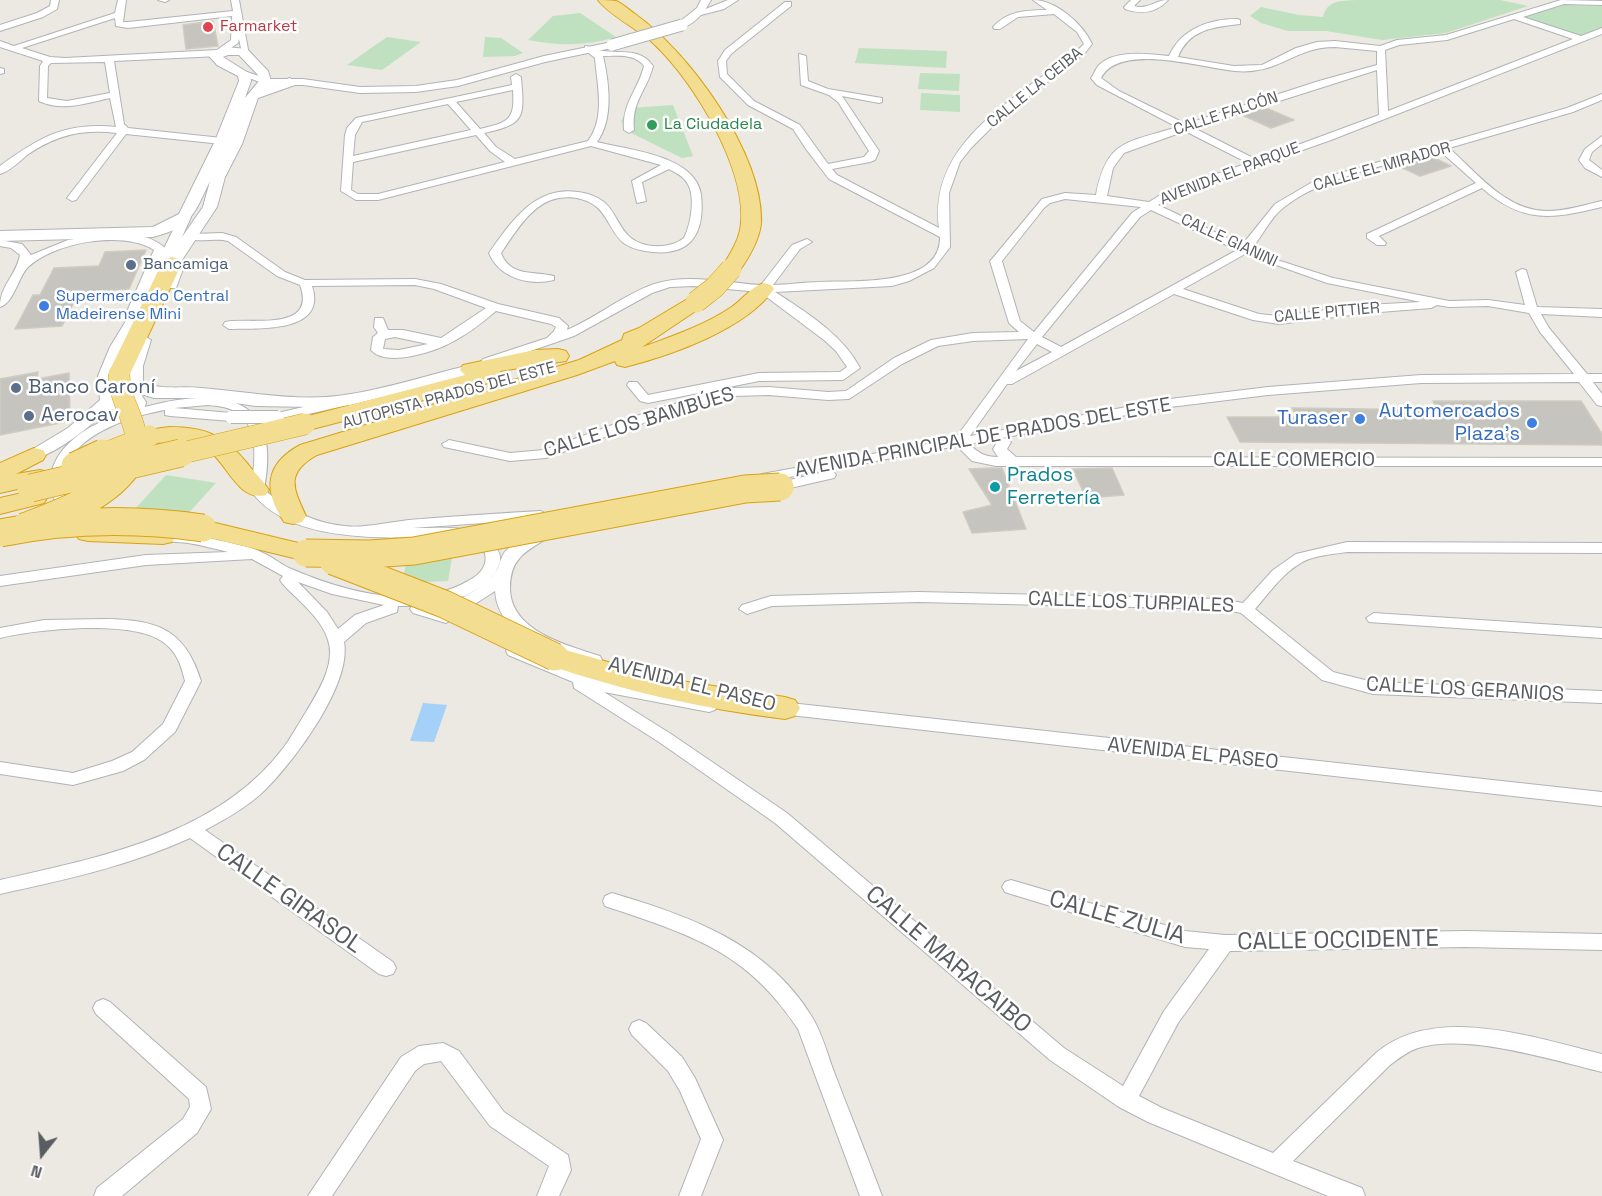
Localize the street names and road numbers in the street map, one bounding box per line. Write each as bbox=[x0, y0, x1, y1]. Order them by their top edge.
street label: CALLE LA CEIBA bbox=[983, 44, 1087, 132]
street label: CALLE FALCÓN bbox=[1171, 88, 1281, 140]
street label: AVENIDA EL PARQUE bbox=[1157, 138, 1303, 210]
street label: CALLE EL MIRADOR bbox=[1311, 138, 1453, 196]
street label: CALLE GIANINI bbox=[1178, 210, 1280, 272]
street label: CALLE PITTIER bbox=[1273, 299, 1381, 327]
street label: AUTOPISTA PRADOS DEL ESTE bbox=[340, 358, 558, 434]
street label: CALLE LOS BAMBÚES bbox=[541, 383, 737, 463]
street label: AVENIDA PRINCIPAL DE PRADOS DEL ESTE bbox=[793, 393, 1173, 483]
street label: CALLE COMERCIO bbox=[1213, 449, 1375, 473]
street label: CALLE LOS TURPIALES bbox=[1027, 587, 1235, 619]
street label: AVENIDA EL PASEO bbox=[606, 653, 778, 717]
street label: CALLE LOS GERANIOS bbox=[1365, 673, 1565, 707]
street label: AVENIDA EL PASEO bbox=[1106, 733, 1280, 775]
street label: CALLE GIRASOL bbox=[210, 838, 368, 960]
street label: CALLE MARACAIBO bbox=[859, 880, 1037, 1040]
street label: CALLE ZULIA bbox=[1046, 885, 1188, 951]
street label: CALLE OCCIDENTE bbox=[1237, 925, 1439, 957]

